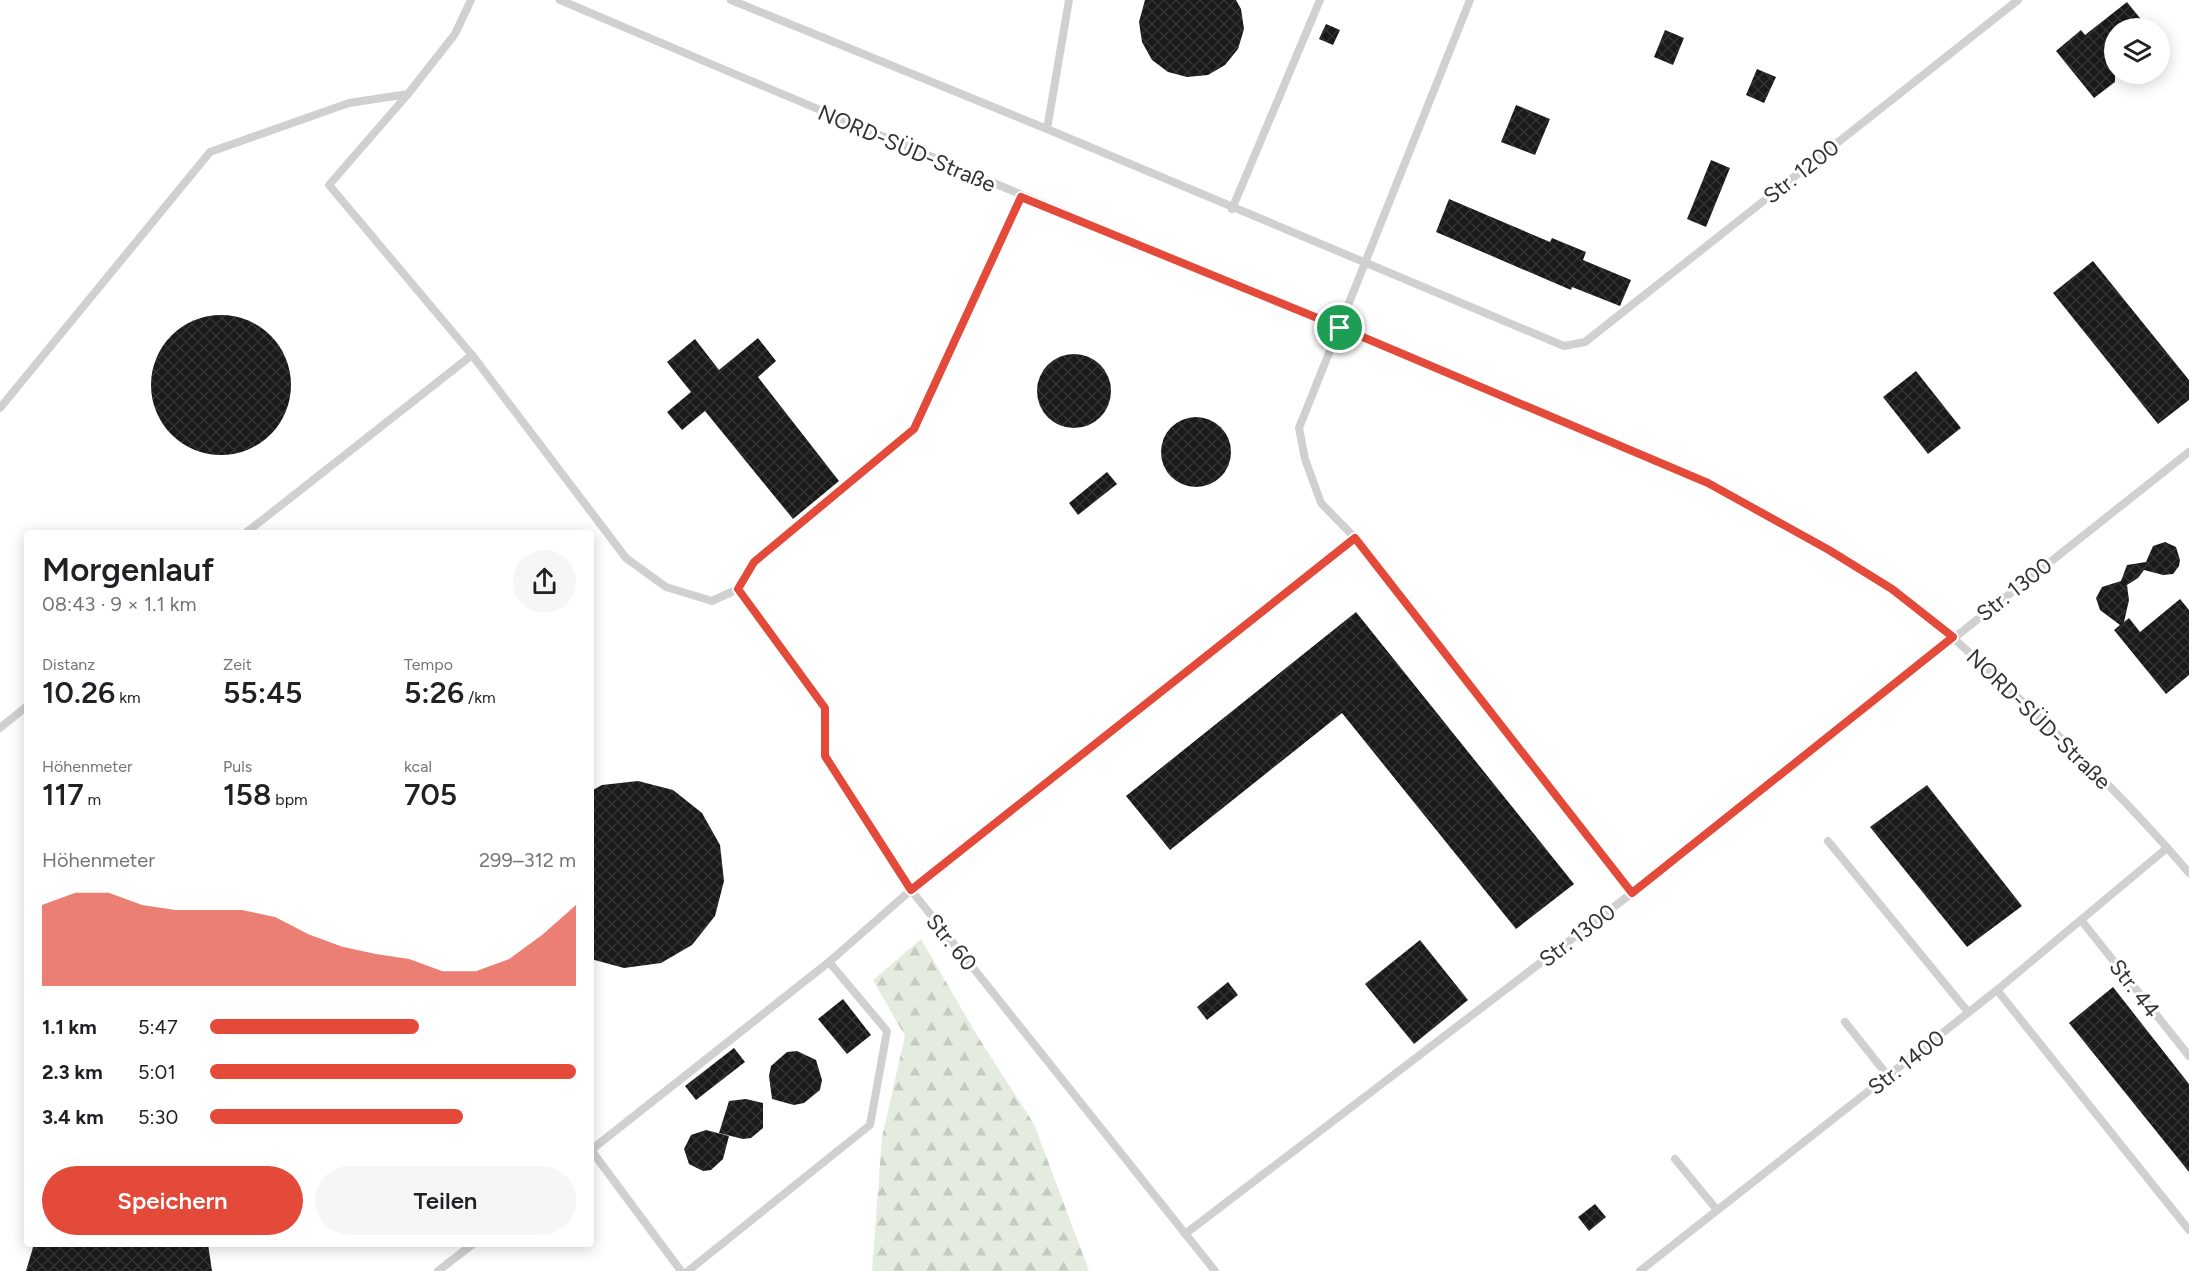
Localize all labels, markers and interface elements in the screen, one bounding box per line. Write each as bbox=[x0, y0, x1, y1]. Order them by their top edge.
map controls bbox=[2104, 18, 2170, 84]
button: layers bbox=[2104, 18, 2170, 84]
street label: NORD-SÜD-Straße bbox=[814, 99, 1000, 198]
street label: Str. 1200 bbox=[1758, 133, 1845, 209]
pin bbox=[1314, 302, 1365, 353]
icon: arrive bbox=[1323, 311, 1356, 344]
text: Morgenlauf bbox=[42, 550, 214, 589]
button: share bbox=[513, 550, 576, 613]
street label: Str. 1300 bbox=[1971, 552, 2058, 627]
text: 08:43 · 9 × 1.1 km bbox=[42, 592, 196, 616]
street label: NORD-SÜD-Straße bbox=[1961, 643, 2117, 795]
text: Distanz bbox=[42, 655, 95, 674]
text: Zeit bbox=[223, 655, 252, 674]
text: Tempo bbox=[404, 655, 453, 674]
text: 10.26 bbox=[42, 674, 115, 711]
text: 55:45 bbox=[223, 674, 302, 711]
text: 5:26 bbox=[404, 674, 464, 711]
text: km bbox=[115, 688, 141, 707]
text: /km bbox=[464, 688, 496, 707]
text: Höhenmeter bbox=[42, 757, 132, 776]
text: Puls bbox=[223, 757, 252, 776]
text: kcal bbox=[404, 757, 432, 776]
text: 117 bbox=[42, 776, 84, 813]
text: 158 bbox=[223, 776, 271, 813]
text: 705 bbox=[404, 776, 457, 813]
text: m bbox=[84, 790, 101, 809]
text: bpm bbox=[271, 790, 308, 809]
text: Höhenmeter bbox=[42, 848, 155, 872]
text: 299–312 m bbox=[479, 848, 576, 872]
street label: Str. 1300 bbox=[1534, 898, 1621, 973]
street label: Str. 60 bbox=[920, 908, 983, 976]
street label: Str. 44 bbox=[2103, 954, 2166, 1023]
text: 1.1 km bbox=[42, 1015, 97, 1039]
text: 5:47 bbox=[138, 1015, 178, 1039]
street label: Str. 1400 bbox=[1862, 1024, 1950, 1101]
text: 2.3 km bbox=[42, 1060, 103, 1084]
text: 5:01 bbox=[138, 1060, 176, 1084]
text: 3.4 km bbox=[42, 1105, 104, 1129]
text: 5:30 bbox=[138, 1105, 178, 1129]
button: Speichern bbox=[42, 1166, 303, 1235]
button: Teilen bbox=[315, 1166, 576, 1235]

